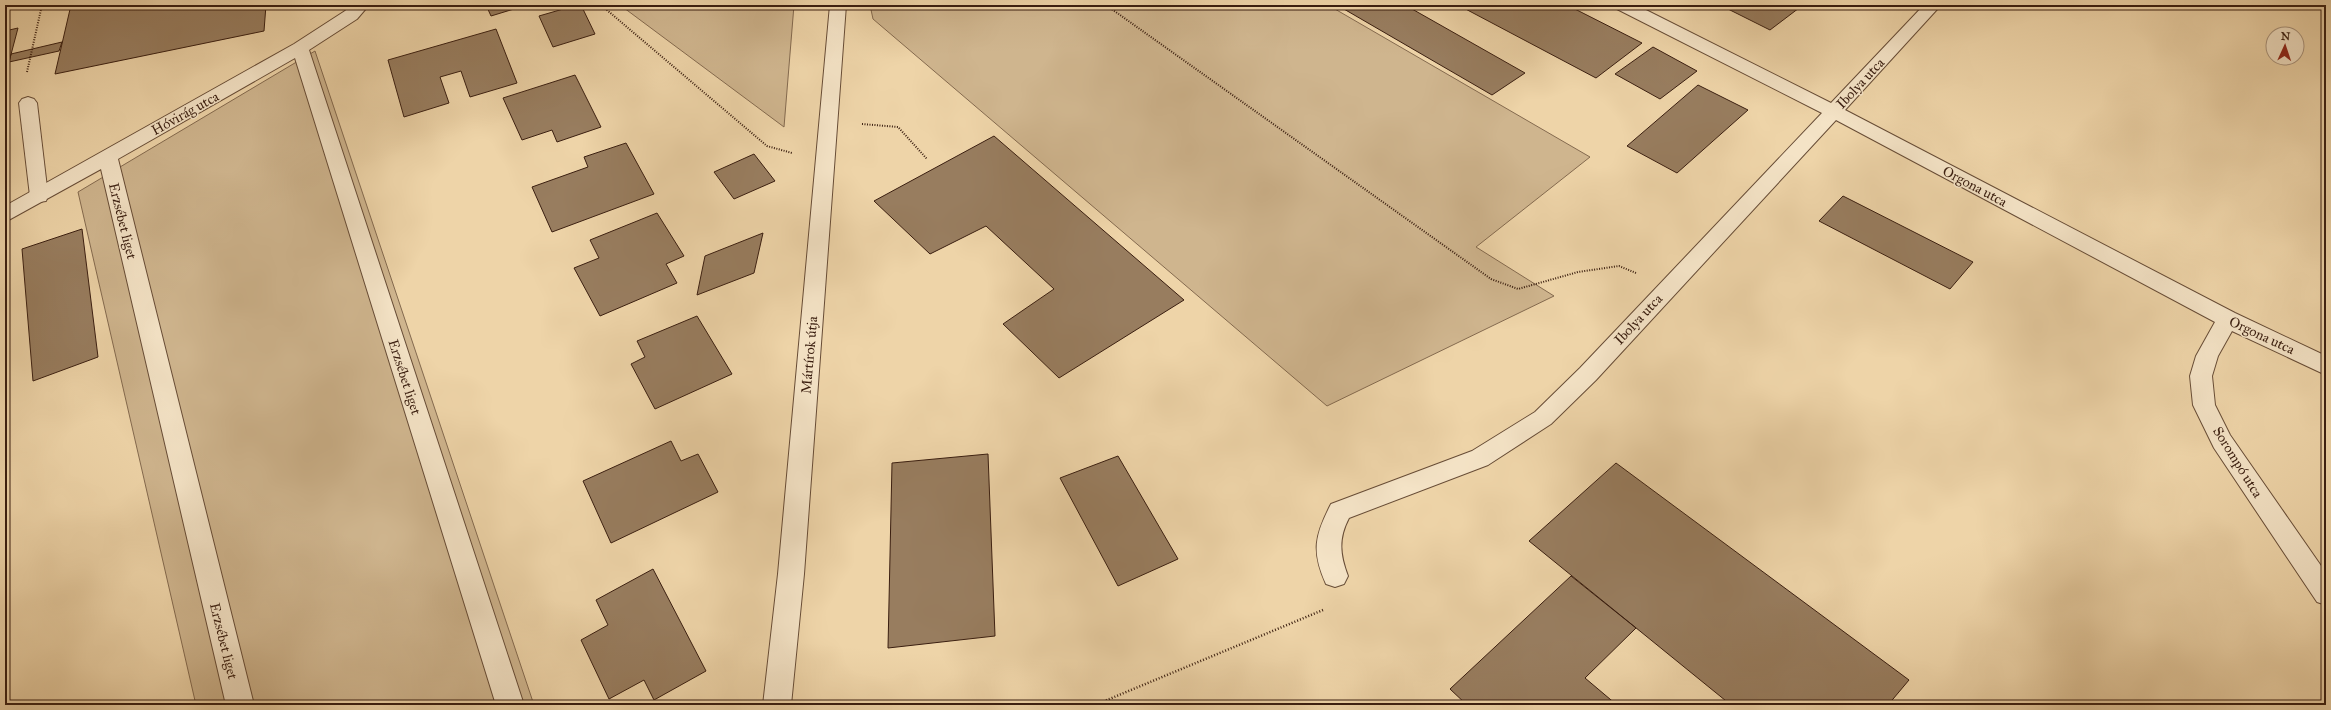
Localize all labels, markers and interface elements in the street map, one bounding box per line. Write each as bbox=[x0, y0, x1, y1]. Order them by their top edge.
north arrow bbox=[2265, 26, 2305, 66]
text: N bbox=[2280, 30, 2291, 43]
street label: Ibolya utca bbox=[1833, 54, 1888, 112]
street label: Hóvirág utca bbox=[149, 88, 222, 139]
street label: Orgona utca bbox=[1940, 162, 2010, 210]
street label: Erzsébet liget bbox=[105, 181, 140, 261]
street label: Ibolya utca bbox=[1611, 290, 1666, 348]
street label: Orgona utca bbox=[2226, 313, 2297, 358]
street label: Mártírok útja bbox=[798, 315, 821, 395]
street label: Erzsébet liget bbox=[384, 337, 425, 417]
street label: Sorompó utca bbox=[2209, 424, 2266, 501]
street label: Erzsébet liget bbox=[206, 601, 241, 681]

